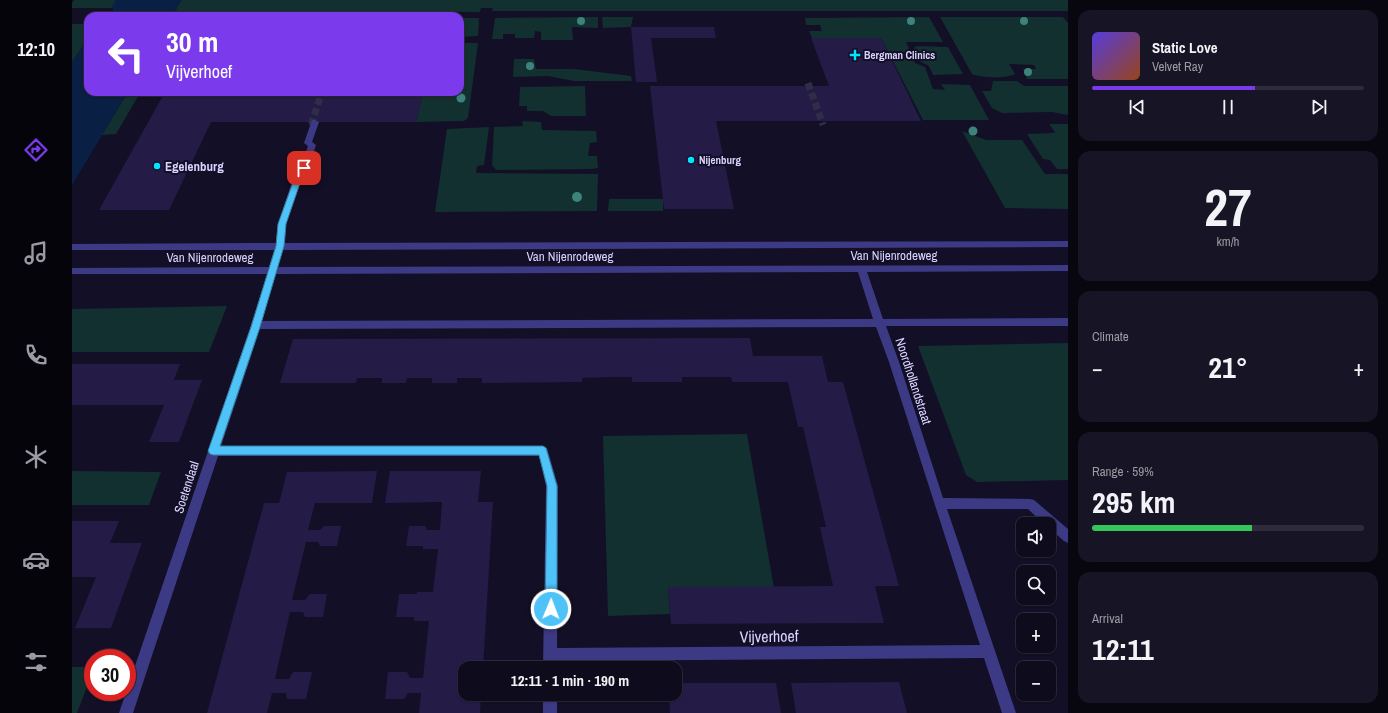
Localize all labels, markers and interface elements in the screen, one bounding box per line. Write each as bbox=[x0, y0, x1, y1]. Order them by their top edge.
text: 30 m bbox=[166, 23, 218, 61]
icon: left bbox=[100, 28, 152, 80]
text: 12:10 bbox=[17, 37, 55, 62]
text: Static Love bbox=[1152, 37, 1218, 58]
place label: Bergman Clinics bbox=[864, 48, 935, 62]
marker: Bergman Clinics bbox=[849, 49, 861, 61]
text: Velvet Ray bbox=[1152, 58, 1203, 75]
text: Vijverhoef bbox=[166, 59, 232, 84]
icon: previous bbox=[1126, 96, 1148, 118]
icon: pause bbox=[1217, 96, 1239, 118]
icon: next bbox=[1308, 96, 1330, 118]
icon: directions bbox=[22, 136, 50, 164]
pin bbox=[287, 151, 321, 185]
place label: Nijenburg bbox=[699, 153, 742, 167]
marker: Nijenburg bbox=[686, 155, 696, 165]
icon: arrive bbox=[293, 157, 315, 179]
place label: Egelenburg bbox=[165, 158, 224, 175]
marker: Egelenburg bbox=[152, 161, 162, 171]
text: 27 bbox=[1204, 172, 1252, 242]
text: km/h bbox=[1216, 233, 1240, 250]
icon: music bbox=[22, 239, 50, 267]
street label: Van Nijenrodeweg bbox=[851, 247, 938, 264]
street label: Van Nijenrodeweg bbox=[527, 248, 614, 265]
street label: Van Nijenrodeweg bbox=[167, 249, 254, 266]
text: Climate bbox=[1092, 328, 1129, 345]
street label: Noordhollandstraat bbox=[892, 336, 936, 427]
icon: phone bbox=[22, 341, 50, 369]
text: 21° bbox=[1208, 347, 1248, 387]
text: − bbox=[1092, 353, 1103, 383]
text: + bbox=[1353, 353, 1364, 383]
icon: climate bbox=[22, 443, 50, 471]
street label: Soetendaal bbox=[170, 459, 203, 515]
text: Range · 59% bbox=[1092, 463, 1154, 480]
text: 295 km bbox=[1092, 482, 1175, 522]
map controls bbox=[1016, 517, 1056, 701]
button: sound bbox=[1016, 517, 1056, 557]
icon: car bbox=[22, 546, 50, 574]
button: search bbox=[1016, 565, 1056, 605]
position arrow bbox=[530, 588, 572, 630]
text: Arrival bbox=[1092, 610, 1123, 627]
button: + bbox=[1016, 613, 1056, 653]
street label: Vijverhoef bbox=[739, 624, 799, 648]
text: 12:11 bbox=[1092, 629, 1154, 669]
icon: filters bbox=[22, 648, 50, 676]
speed limit sign: 30 bbox=[84, 649, 136, 701]
button: − bbox=[1016, 661, 1056, 701]
text: 12:11 · 1 min · 190 m bbox=[511, 670, 629, 691]

